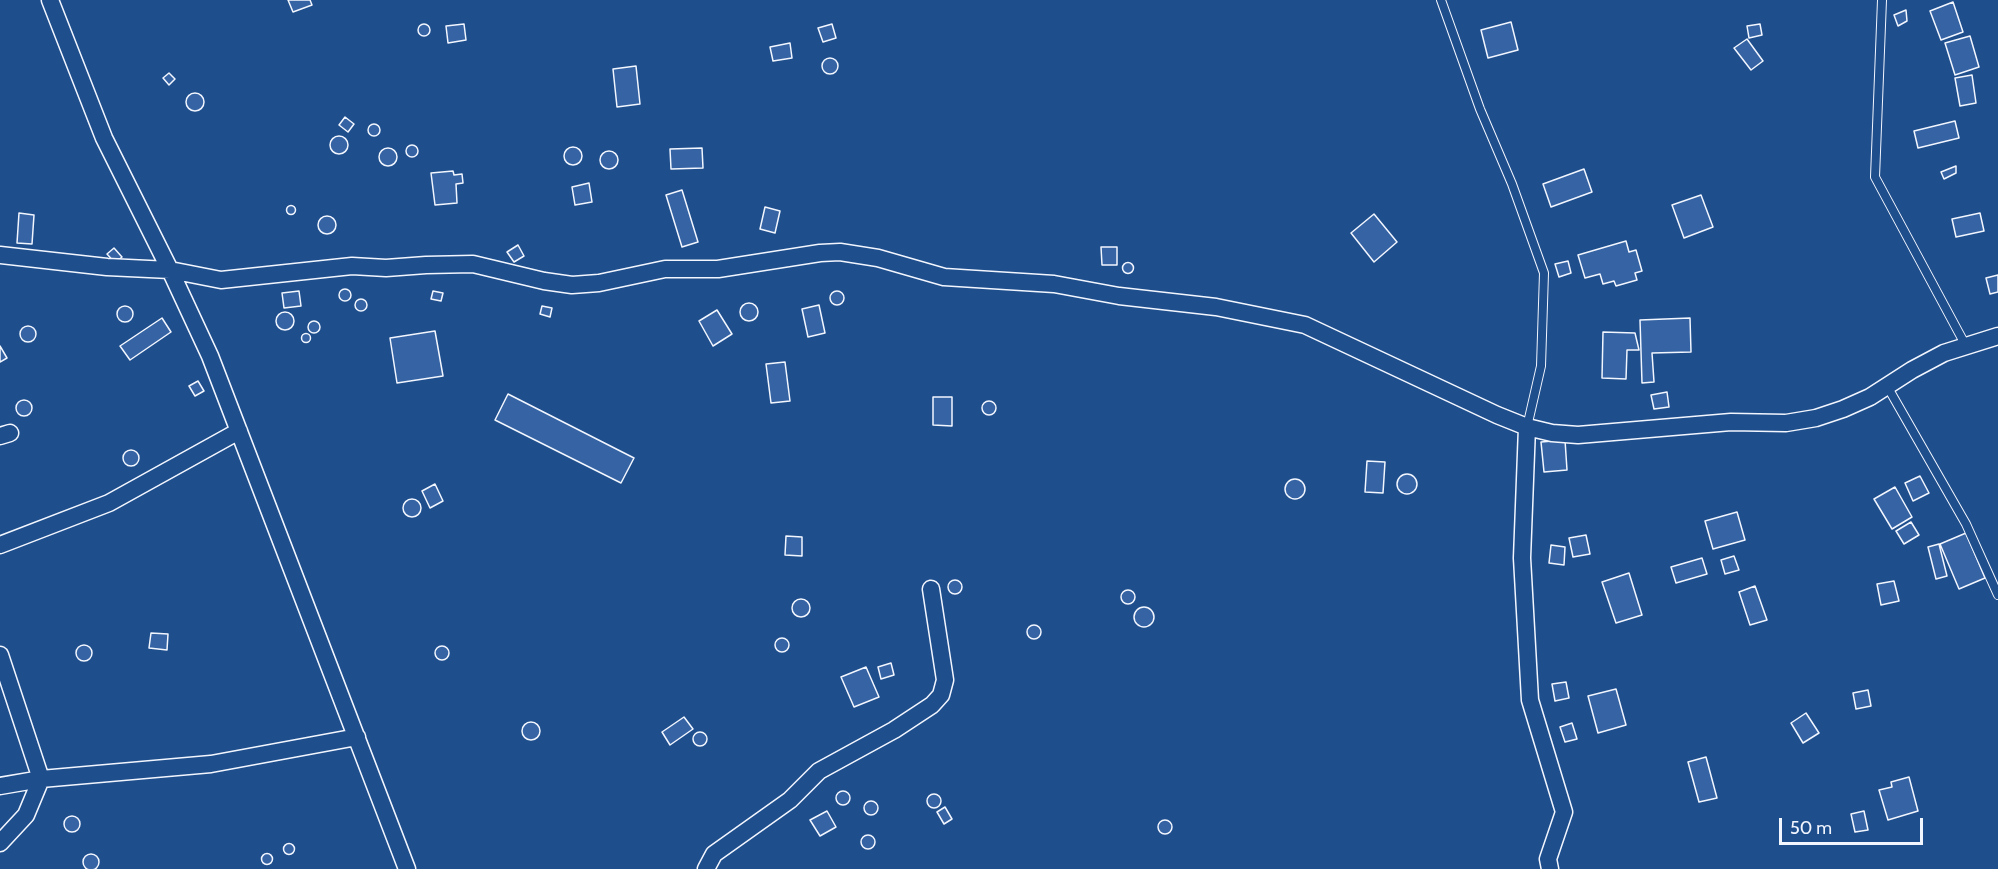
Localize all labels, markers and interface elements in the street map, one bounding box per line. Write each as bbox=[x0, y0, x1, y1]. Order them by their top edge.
scale bar bbox=[1782, 806, 1926, 844]
text: 50 m bbox=[1790, 817, 1832, 839]

